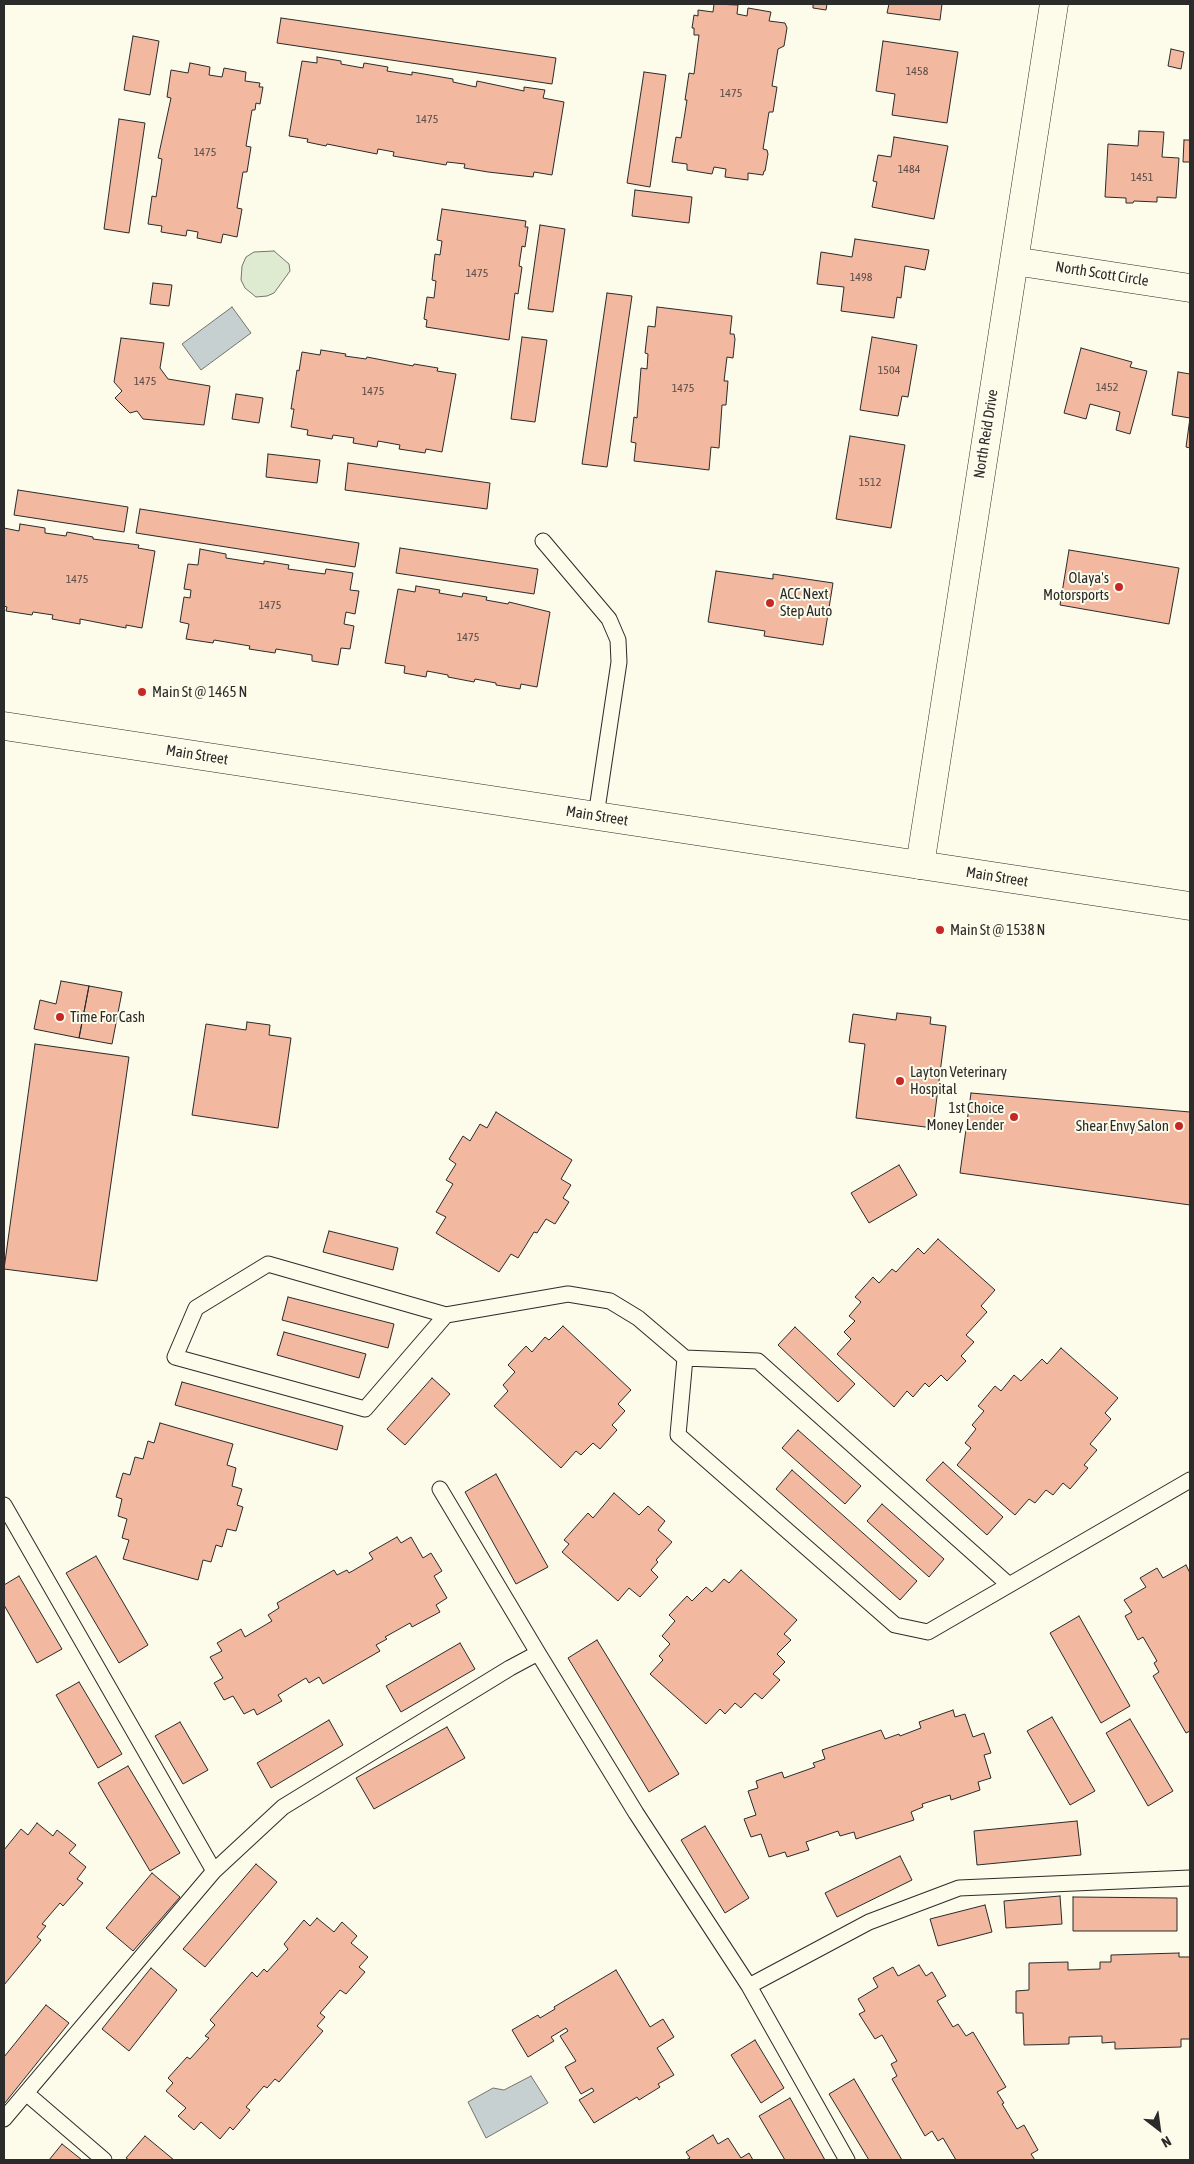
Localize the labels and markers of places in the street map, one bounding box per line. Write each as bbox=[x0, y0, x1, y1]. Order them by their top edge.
place label: Olaya's Motorsports bbox=[1043, 569, 1109, 604]
marker: Olaya's Motorsports bbox=[1113, 581, 1125, 593]
place label: ACC Next Step Auto bbox=[780, 585, 832, 620]
marker: ACC Next Step Auto bbox=[764, 597, 776, 609]
place label: Main St @ 1465 N bbox=[152, 683, 247, 701]
marker: Main St @ 1465 N bbox=[136, 686, 148, 698]
place label: Main St @ 1538 N bbox=[950, 921, 1045, 939]
marker: Main St @ 1538 N bbox=[934, 924, 946, 936]
place label: Time For Cash bbox=[70, 1008, 145, 1026]
marker: Time For Cash bbox=[54, 1011, 66, 1023]
place label: Layton Veterinary Hospital bbox=[910, 1063, 1007, 1098]
marker: Layton Veterinary Hospital bbox=[894, 1075, 906, 1087]
place label: 1st Choice Money Lender bbox=[926, 1099, 1004, 1134]
marker: 1st Choice Money Lender bbox=[1008, 1111, 1020, 1123]
place label: Shear Envy Salon bbox=[1076, 1117, 1169, 1135]
marker: Shear Envy Salon bbox=[1173, 1120, 1185, 1132]

